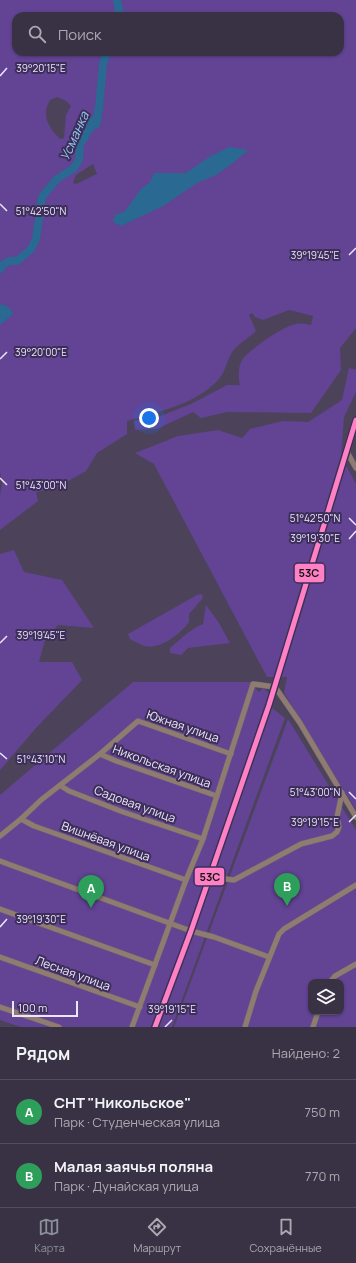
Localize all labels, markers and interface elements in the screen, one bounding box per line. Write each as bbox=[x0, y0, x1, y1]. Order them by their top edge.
search box bbox=[12, 12, 344, 56]
icon: search bbox=[26, 23, 48, 45]
text: Поиск bbox=[58, 24, 102, 45]
text: 39°20'15"E bbox=[16, 61, 66, 75]
water label: Усманка bbox=[55, 108, 93, 163]
text: 51°42'50"N bbox=[16, 204, 66, 218]
text: 39°19'45"E bbox=[291, 248, 340, 262]
text: 39°20'00"E bbox=[15, 345, 67, 359]
your location bbox=[139, 408, 159, 428]
text: 51°43'00"N bbox=[16, 478, 67, 492]
text: 51°42'50"N bbox=[290, 511, 340, 525]
text: 39°19'30"E bbox=[290, 531, 340, 545]
line badge: 53С bbox=[294, 563, 325, 583]
text: 53С bbox=[299, 565, 319, 580]
text: 39°19'45"E bbox=[17, 628, 66, 642]
street label: Южная улица bbox=[144, 706, 222, 746]
street label: Никольская улица bbox=[110, 740, 214, 792]
text: 51°43'10"N bbox=[17, 752, 65, 766]
street label: Садовая улица bbox=[92, 781, 178, 827]
text: 51°43'00"N bbox=[290, 785, 341, 799]
text: 39°19'15"E bbox=[291, 815, 339, 829]
street label: Вишнёвая улица bbox=[59, 817, 153, 865]
line badge: 53С bbox=[194, 867, 225, 886]
text: 53С bbox=[200, 869, 220, 884]
pin: B bbox=[274, 873, 300, 906]
pin: A bbox=[78, 875, 104, 908]
text: 39°19'30"E bbox=[16, 912, 66, 926]
street label: Лесная улица bbox=[33, 952, 113, 994]
map controls bbox=[308, 979, 344, 1015]
button: layers bbox=[308, 979, 344, 1015]
scale bar bbox=[12, 999, 78, 1018]
text: 100 m bbox=[18, 1000, 47, 1015]
text: 39°19'15"E bbox=[148, 1002, 196, 1016]
text: Рядом bbox=[16, 1042, 70, 1065]
text: Найдено: 2 bbox=[272, 1044, 340, 1062]
text: СНТ "Никольское" bbox=[54, 1092, 191, 1113]
text: A bbox=[25, 1103, 33, 1121]
text: 750 m bbox=[304, 1103, 340, 1121]
text: Парк · Студенческая улица bbox=[54, 1113, 220, 1131]
text: Малая заячья поляна bbox=[54, 1156, 213, 1177]
text: B bbox=[25, 1167, 33, 1185]
text: 770 m bbox=[305, 1167, 340, 1185]
text: Парк · Дунайская улица bbox=[54, 1177, 199, 1195]
tab: Карта bbox=[34, 1216, 65, 1255]
tab: Маршрут bbox=[133, 1216, 181, 1255]
tab: Сохранённые bbox=[249, 1216, 322, 1255]

